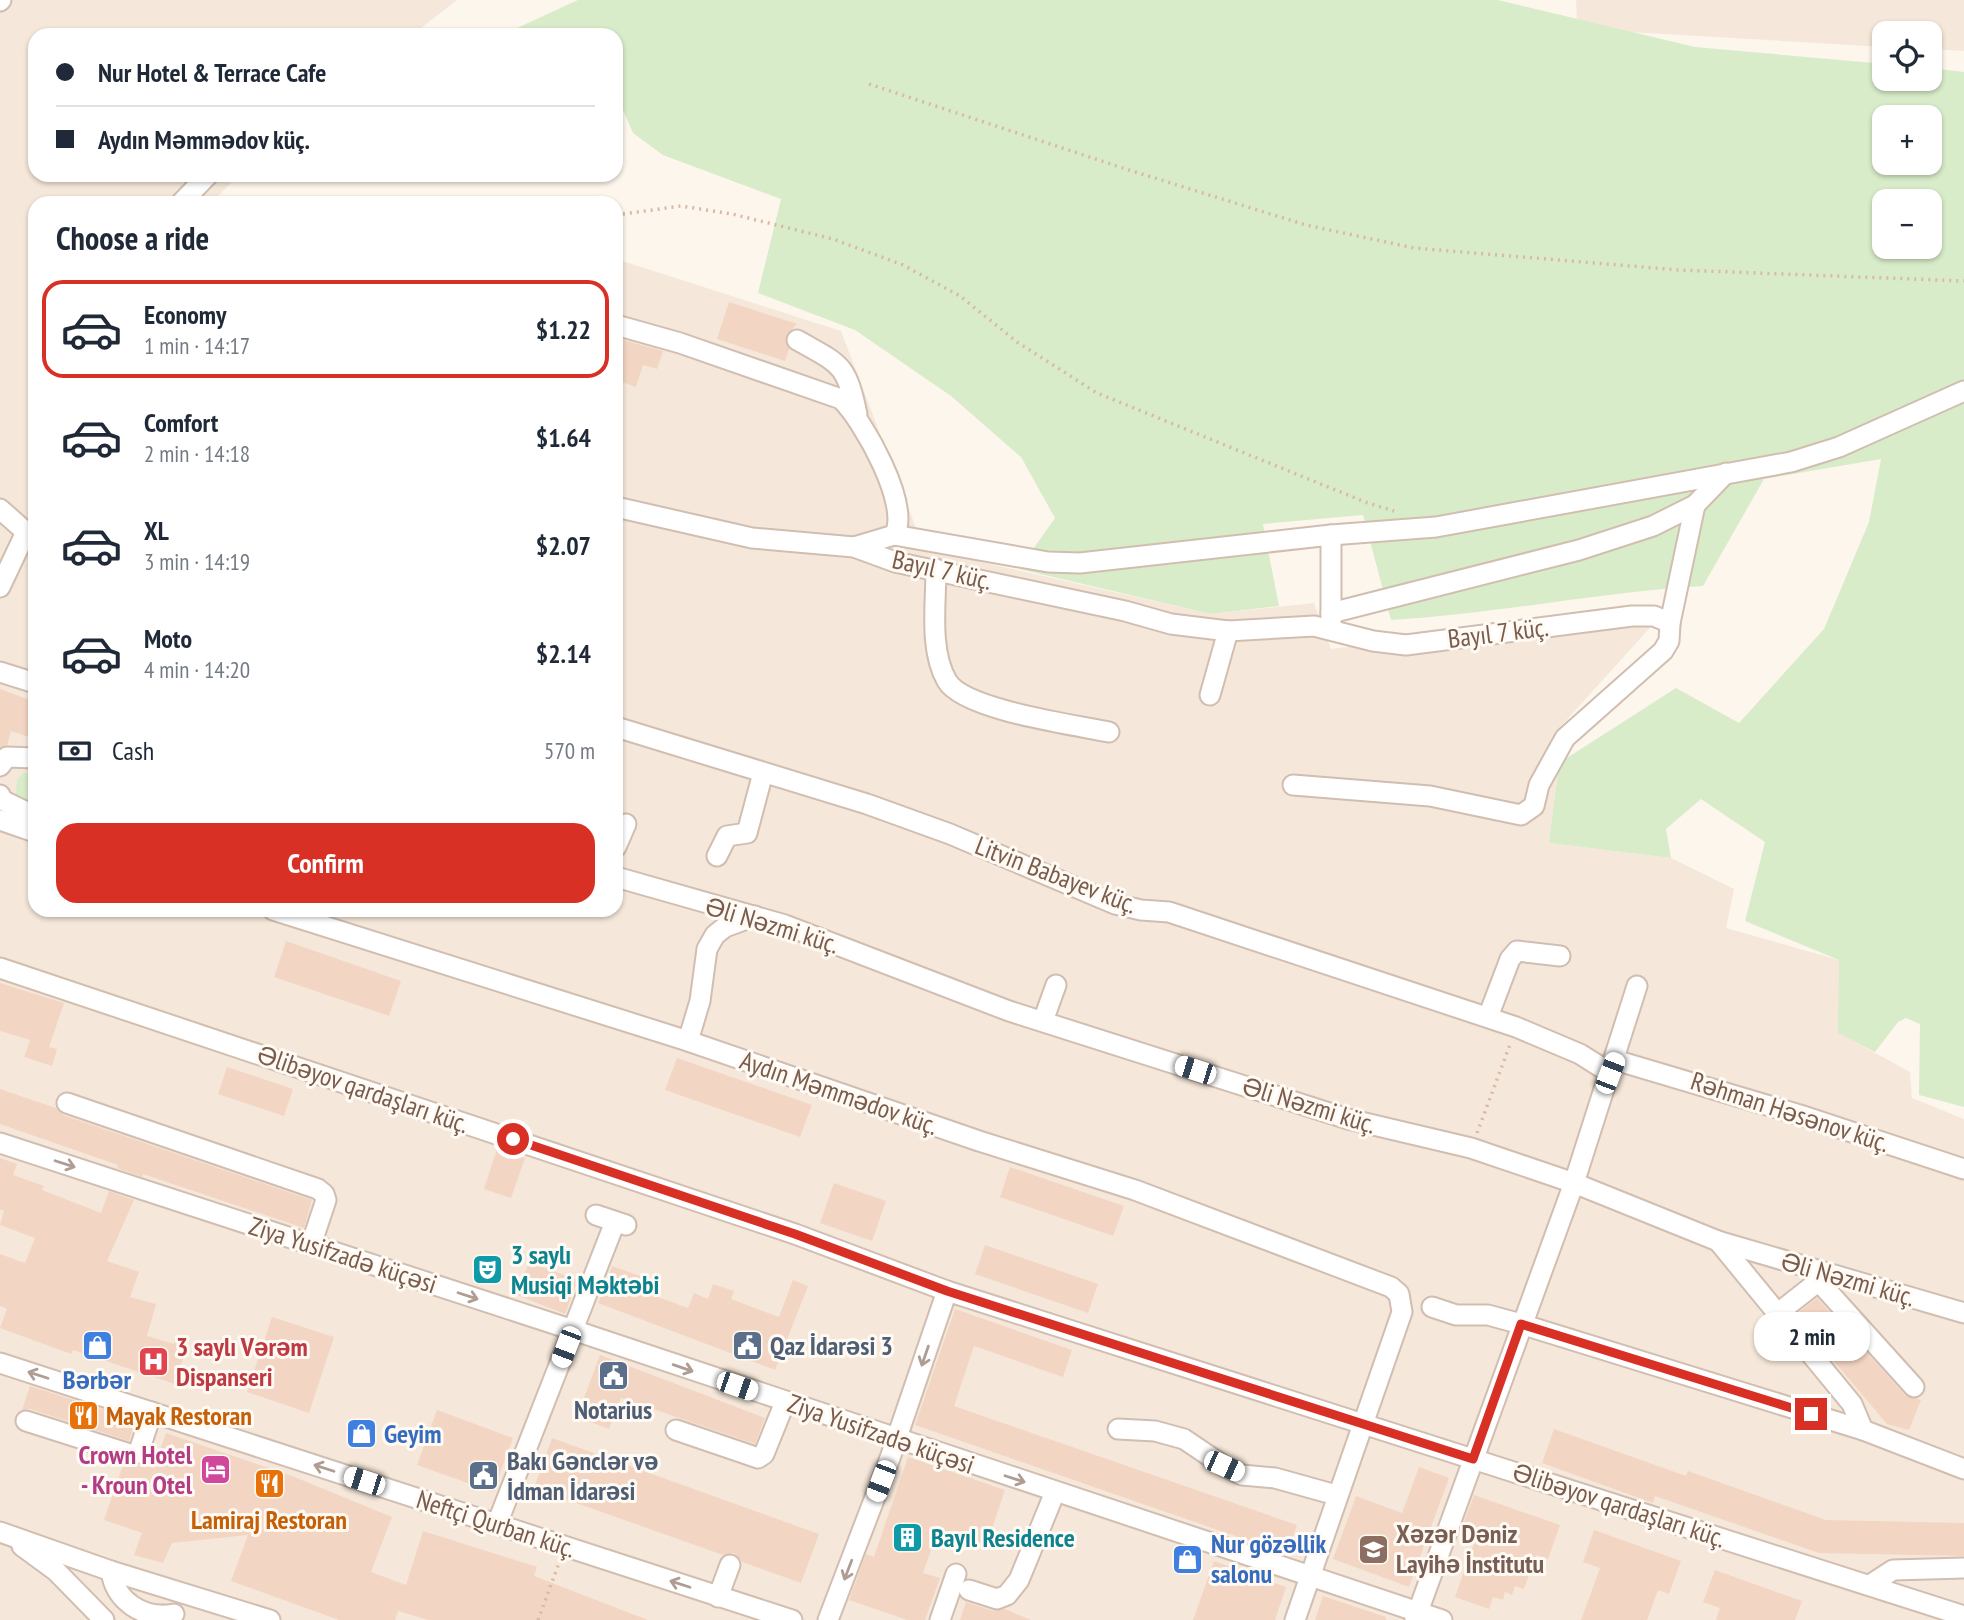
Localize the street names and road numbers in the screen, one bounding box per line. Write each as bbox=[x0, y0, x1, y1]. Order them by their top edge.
street label: Bayıl 7 küç. bbox=[889, 542, 995, 597]
street label: Bayıl 7 küç. bbox=[1446, 610, 1550, 655]
street label: Litvin Babayev küç. bbox=[971, 829, 1142, 921]
street label: Əli Nəzmi küç. bbox=[701, 889, 843, 960]
street label: Əlibəyov qardaşları küç. bbox=[253, 1037, 473, 1140]
street label: Aydın Məmmədov küç. bbox=[736, 1043, 942, 1142]
street label: Rəhman Həsənov küç. bbox=[1687, 1064, 1894, 1159]
street label: Əli Nəzmi küç. bbox=[1238, 1069, 1380, 1140]
street label: Ziya Yusifzadə küçəsi bbox=[245, 1209, 441, 1300]
street label: Əli Nəzmi küç. bbox=[1777, 1244, 1919, 1313]
street label: Ziya Yusifzadə küçəsi bbox=[783, 1386, 979, 1481]
street label: Əlibəyov qardaşları küç. bbox=[1509, 1455, 1730, 1554]
street label: Neftçi Qurban küç. bbox=[413, 1482, 580, 1565]

